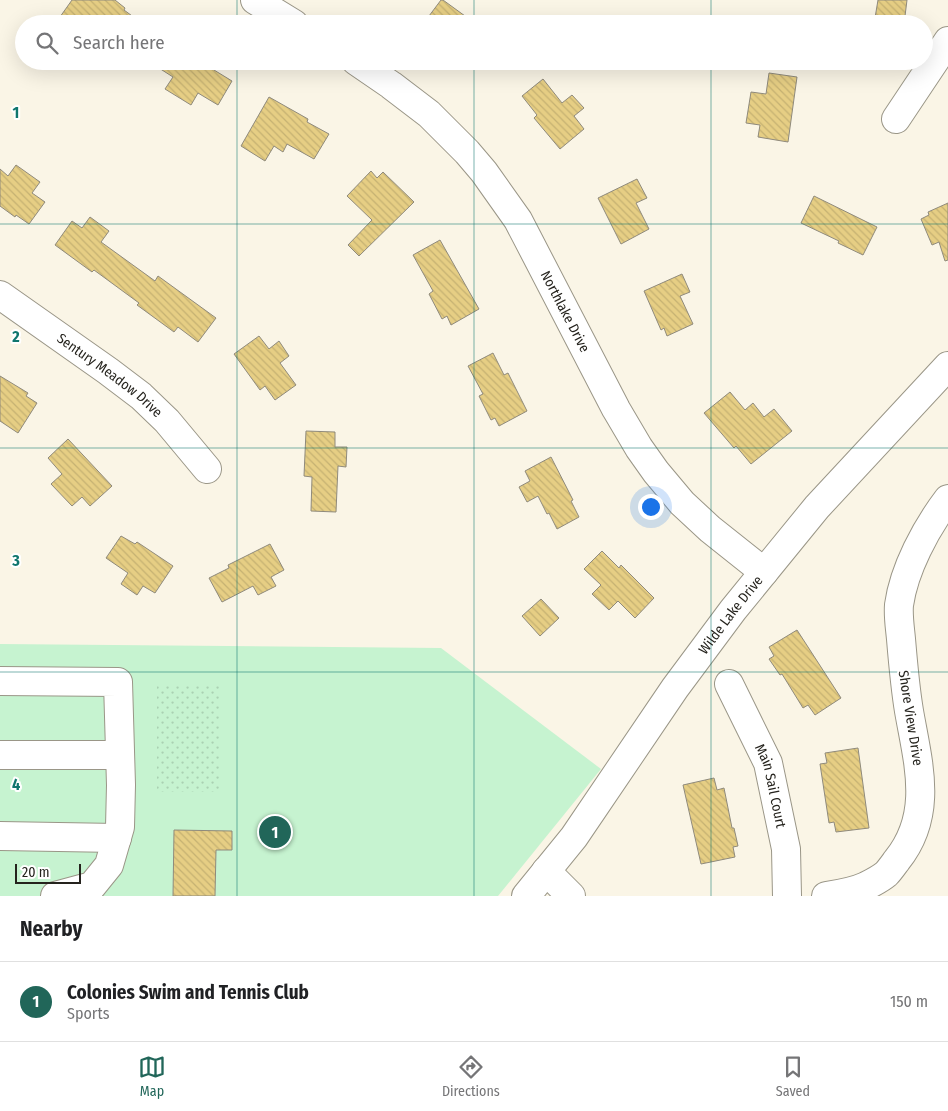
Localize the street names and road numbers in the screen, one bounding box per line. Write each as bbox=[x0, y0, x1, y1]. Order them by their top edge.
street label: Northlake Drive bbox=[537, 268, 593, 355]
street label: Sentury Meadow Drive bbox=[54, 330, 166, 421]
street label: Wilde Lake Drive bbox=[695, 572, 767, 658]
street label: Shore View Drive bbox=[895, 669, 926, 767]
street label: Main Sail Court bbox=[751, 741, 789, 830]

